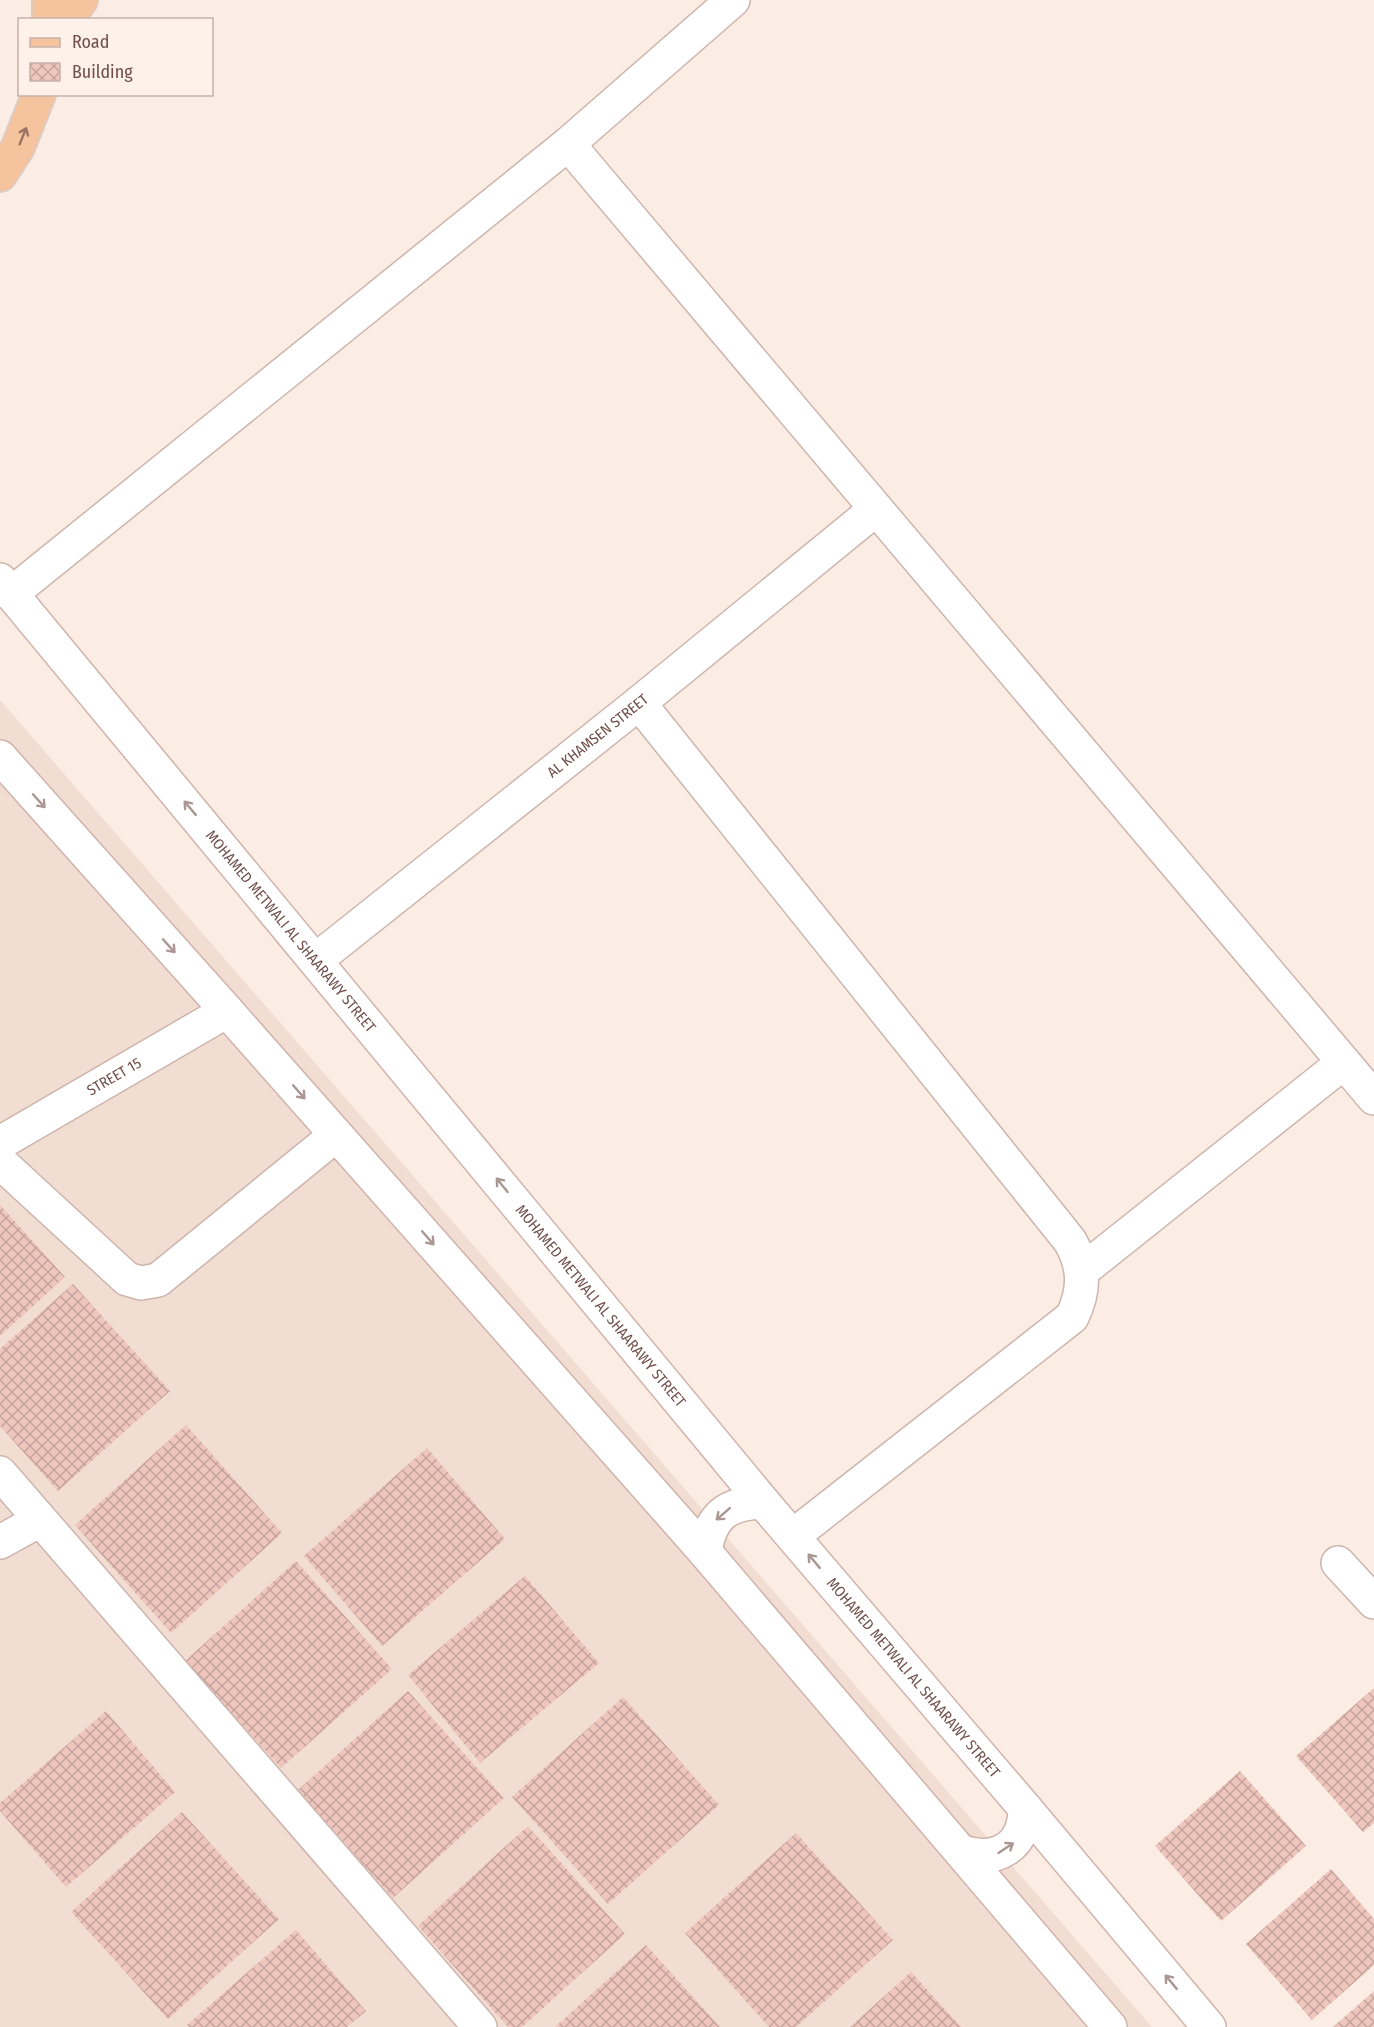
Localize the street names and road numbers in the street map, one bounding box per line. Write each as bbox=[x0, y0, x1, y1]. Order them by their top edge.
street label: AL KHAMSEN STREET bbox=[544, 690, 652, 781]
street label: MOHAMED METWALI AL SHAARAWY STREET bbox=[202, 827, 380, 1036]
street label: STREET 15 bbox=[84, 1054, 144, 1099]
street label: MOHAMED METWALI AL SHAARAWY STREET bbox=[512, 1201, 689, 1410]
street label: MOHAMED METWALI AL SHAARAWY STREET bbox=[823, 1574, 1004, 1781]

